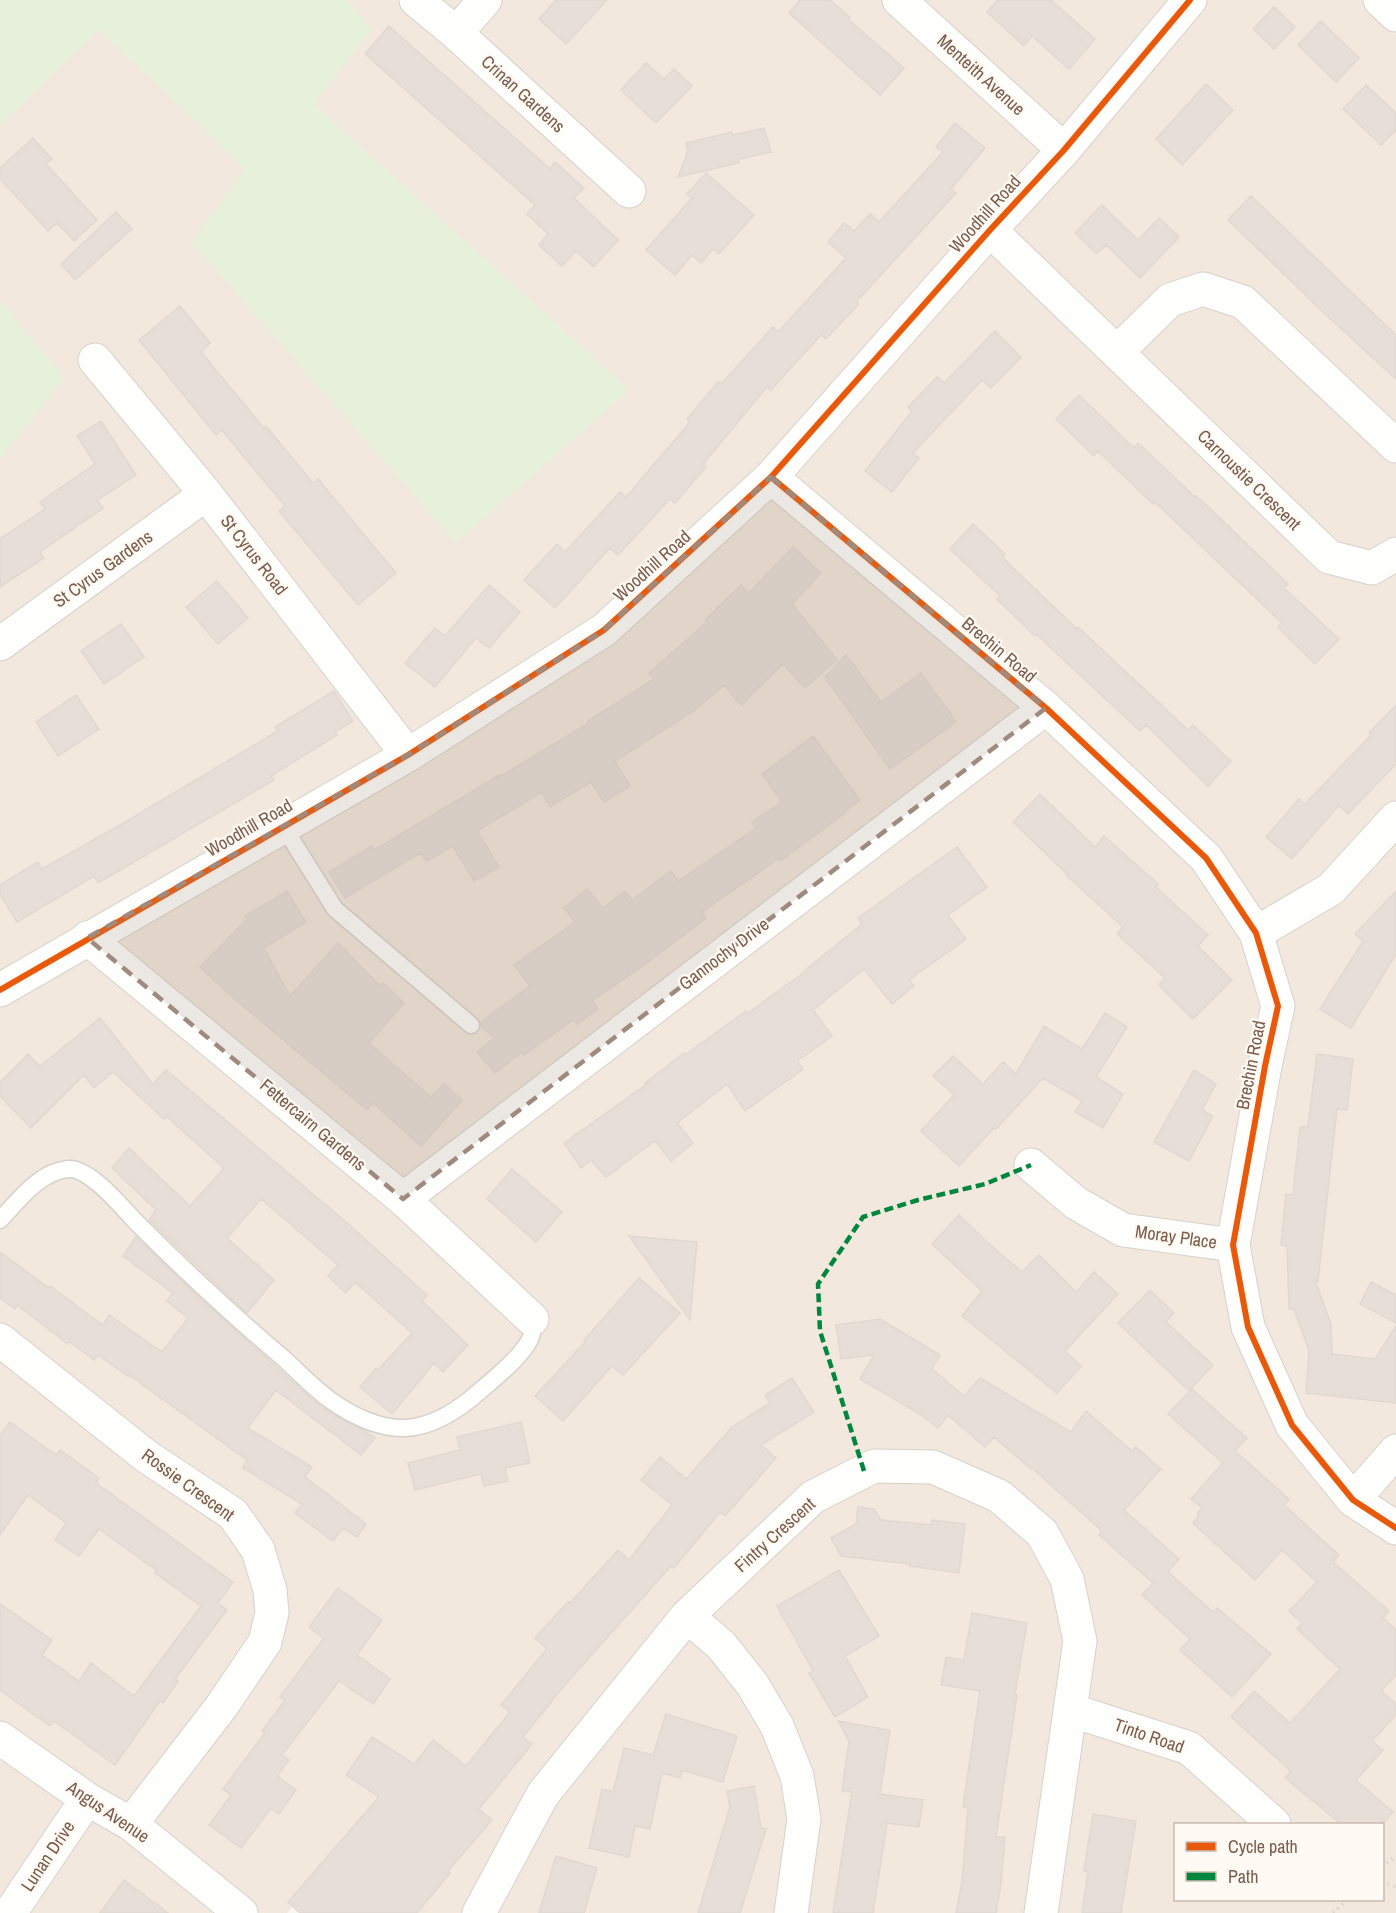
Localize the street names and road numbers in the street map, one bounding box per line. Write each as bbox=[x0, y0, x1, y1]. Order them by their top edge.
street label: Menteith Avenue bbox=[932, 28, 1031, 121]
street label: Crinan Gardens bbox=[476, 49, 571, 138]
street label: Woodhill Road bbox=[943, 169, 1026, 258]
street label: Carnoustie Crescent bbox=[1192, 424, 1307, 536]
street label: St Cyrus Road bbox=[215, 509, 294, 600]
street label: St Cyrus Gardens bbox=[48, 524, 158, 613]
street label: Woodhill Road bbox=[607, 524, 696, 607]
street label: Brechin Road bbox=[957, 611, 1042, 688]
street label: Woodhill Road bbox=[201, 793, 297, 863]
street label: Gannochy Drive bbox=[674, 912, 774, 996]
street label: Brechin Road bbox=[1230, 1018, 1271, 1112]
street label: Fettercairn Gardens bbox=[255, 1073, 372, 1176]
street label: Moray Place bbox=[1134, 1218, 1218, 1255]
street label: Rossie Crescent bbox=[137, 1442, 240, 1527]
street label: Fintry Crescent bbox=[729, 1492, 821, 1578]
street label: Tinto Road bbox=[1111, 1712, 1188, 1759]
street label: Angus Avenue bbox=[61, 1774, 155, 1848]
street label: Lunan Drive bbox=[15, 1815, 80, 1896]

